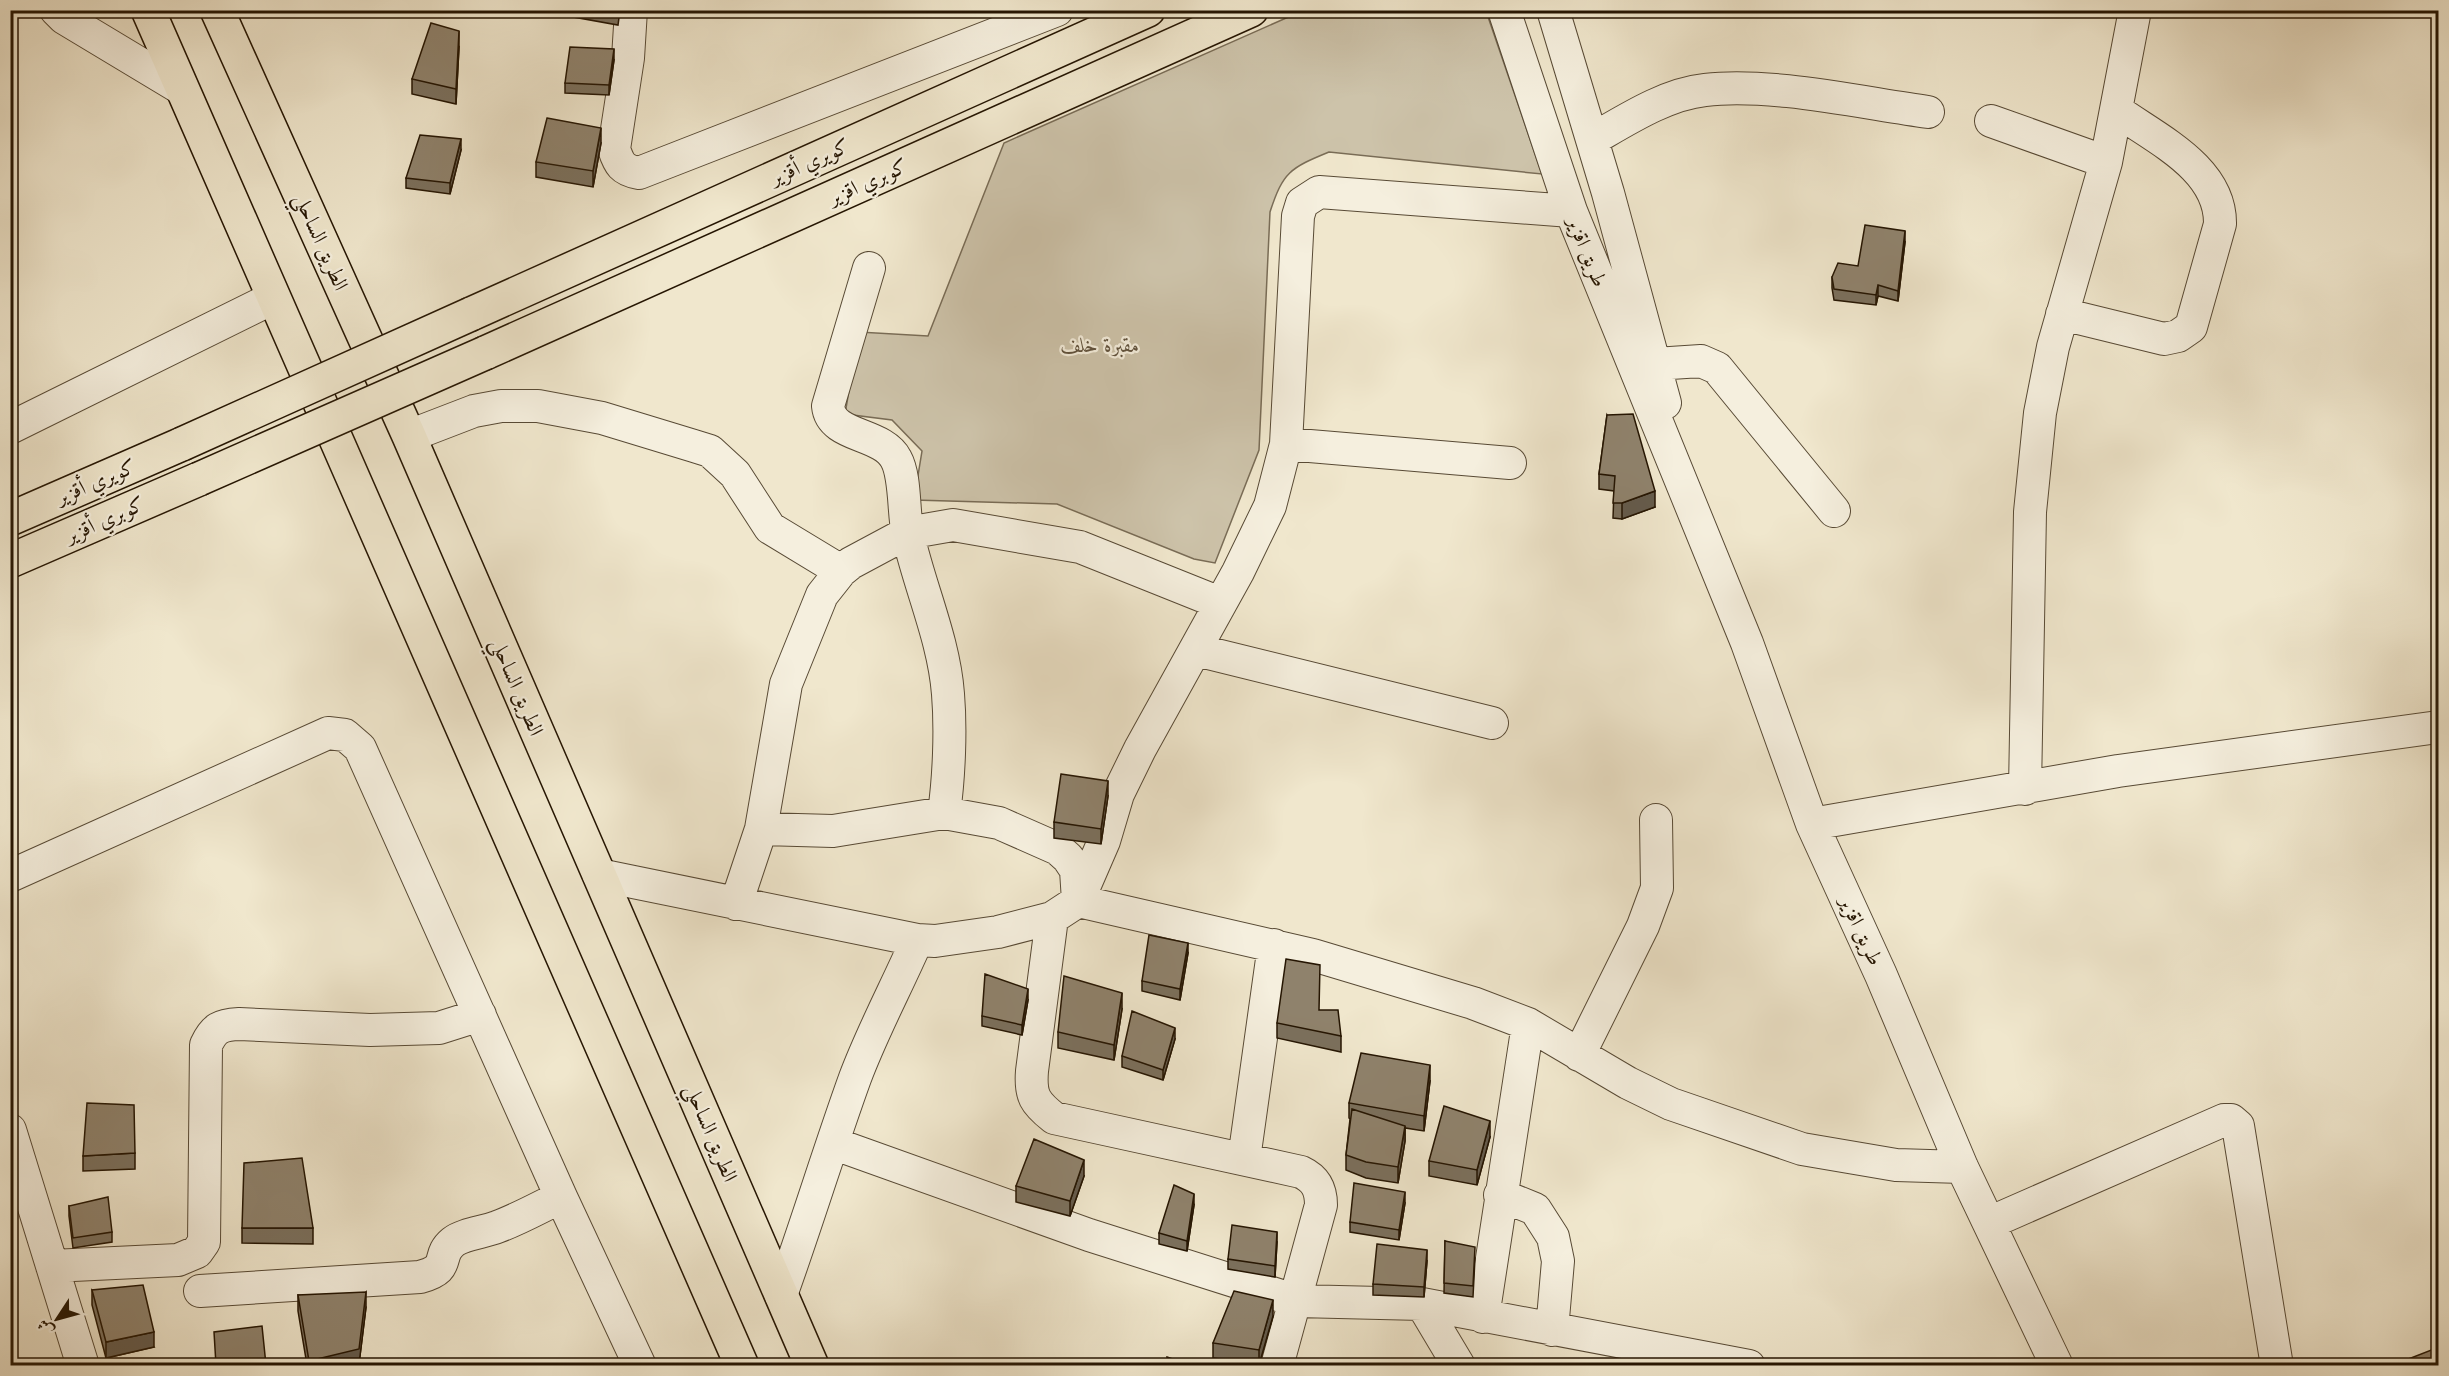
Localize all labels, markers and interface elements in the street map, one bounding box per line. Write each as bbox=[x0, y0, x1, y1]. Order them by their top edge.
street label: كويري أقزير bbox=[763, 131, 855, 194]
street label: كوبري اقزير bbox=[822, 152, 913, 214]
street label: الطريق الساحلي bbox=[282, 189, 355, 297]
street label: طريق اقزير bbox=[1559, 211, 1614, 292]
park label: مقبرة خلف bbox=[1060, 331, 1140, 360]
street label: كويري أقزير bbox=[49, 451, 141, 514]
street label: كوبري أقزير bbox=[58, 489, 150, 552]
street label: الطريق الساحلي bbox=[479, 634, 551, 742]
street label: طريق اقزير bbox=[1831, 890, 1890, 971]
street label: الطريق الساحلي bbox=[673, 1080, 745, 1188]
north arrow bbox=[27, 1289, 87, 1349]
text: ش bbox=[32, 1314, 59, 1340]

